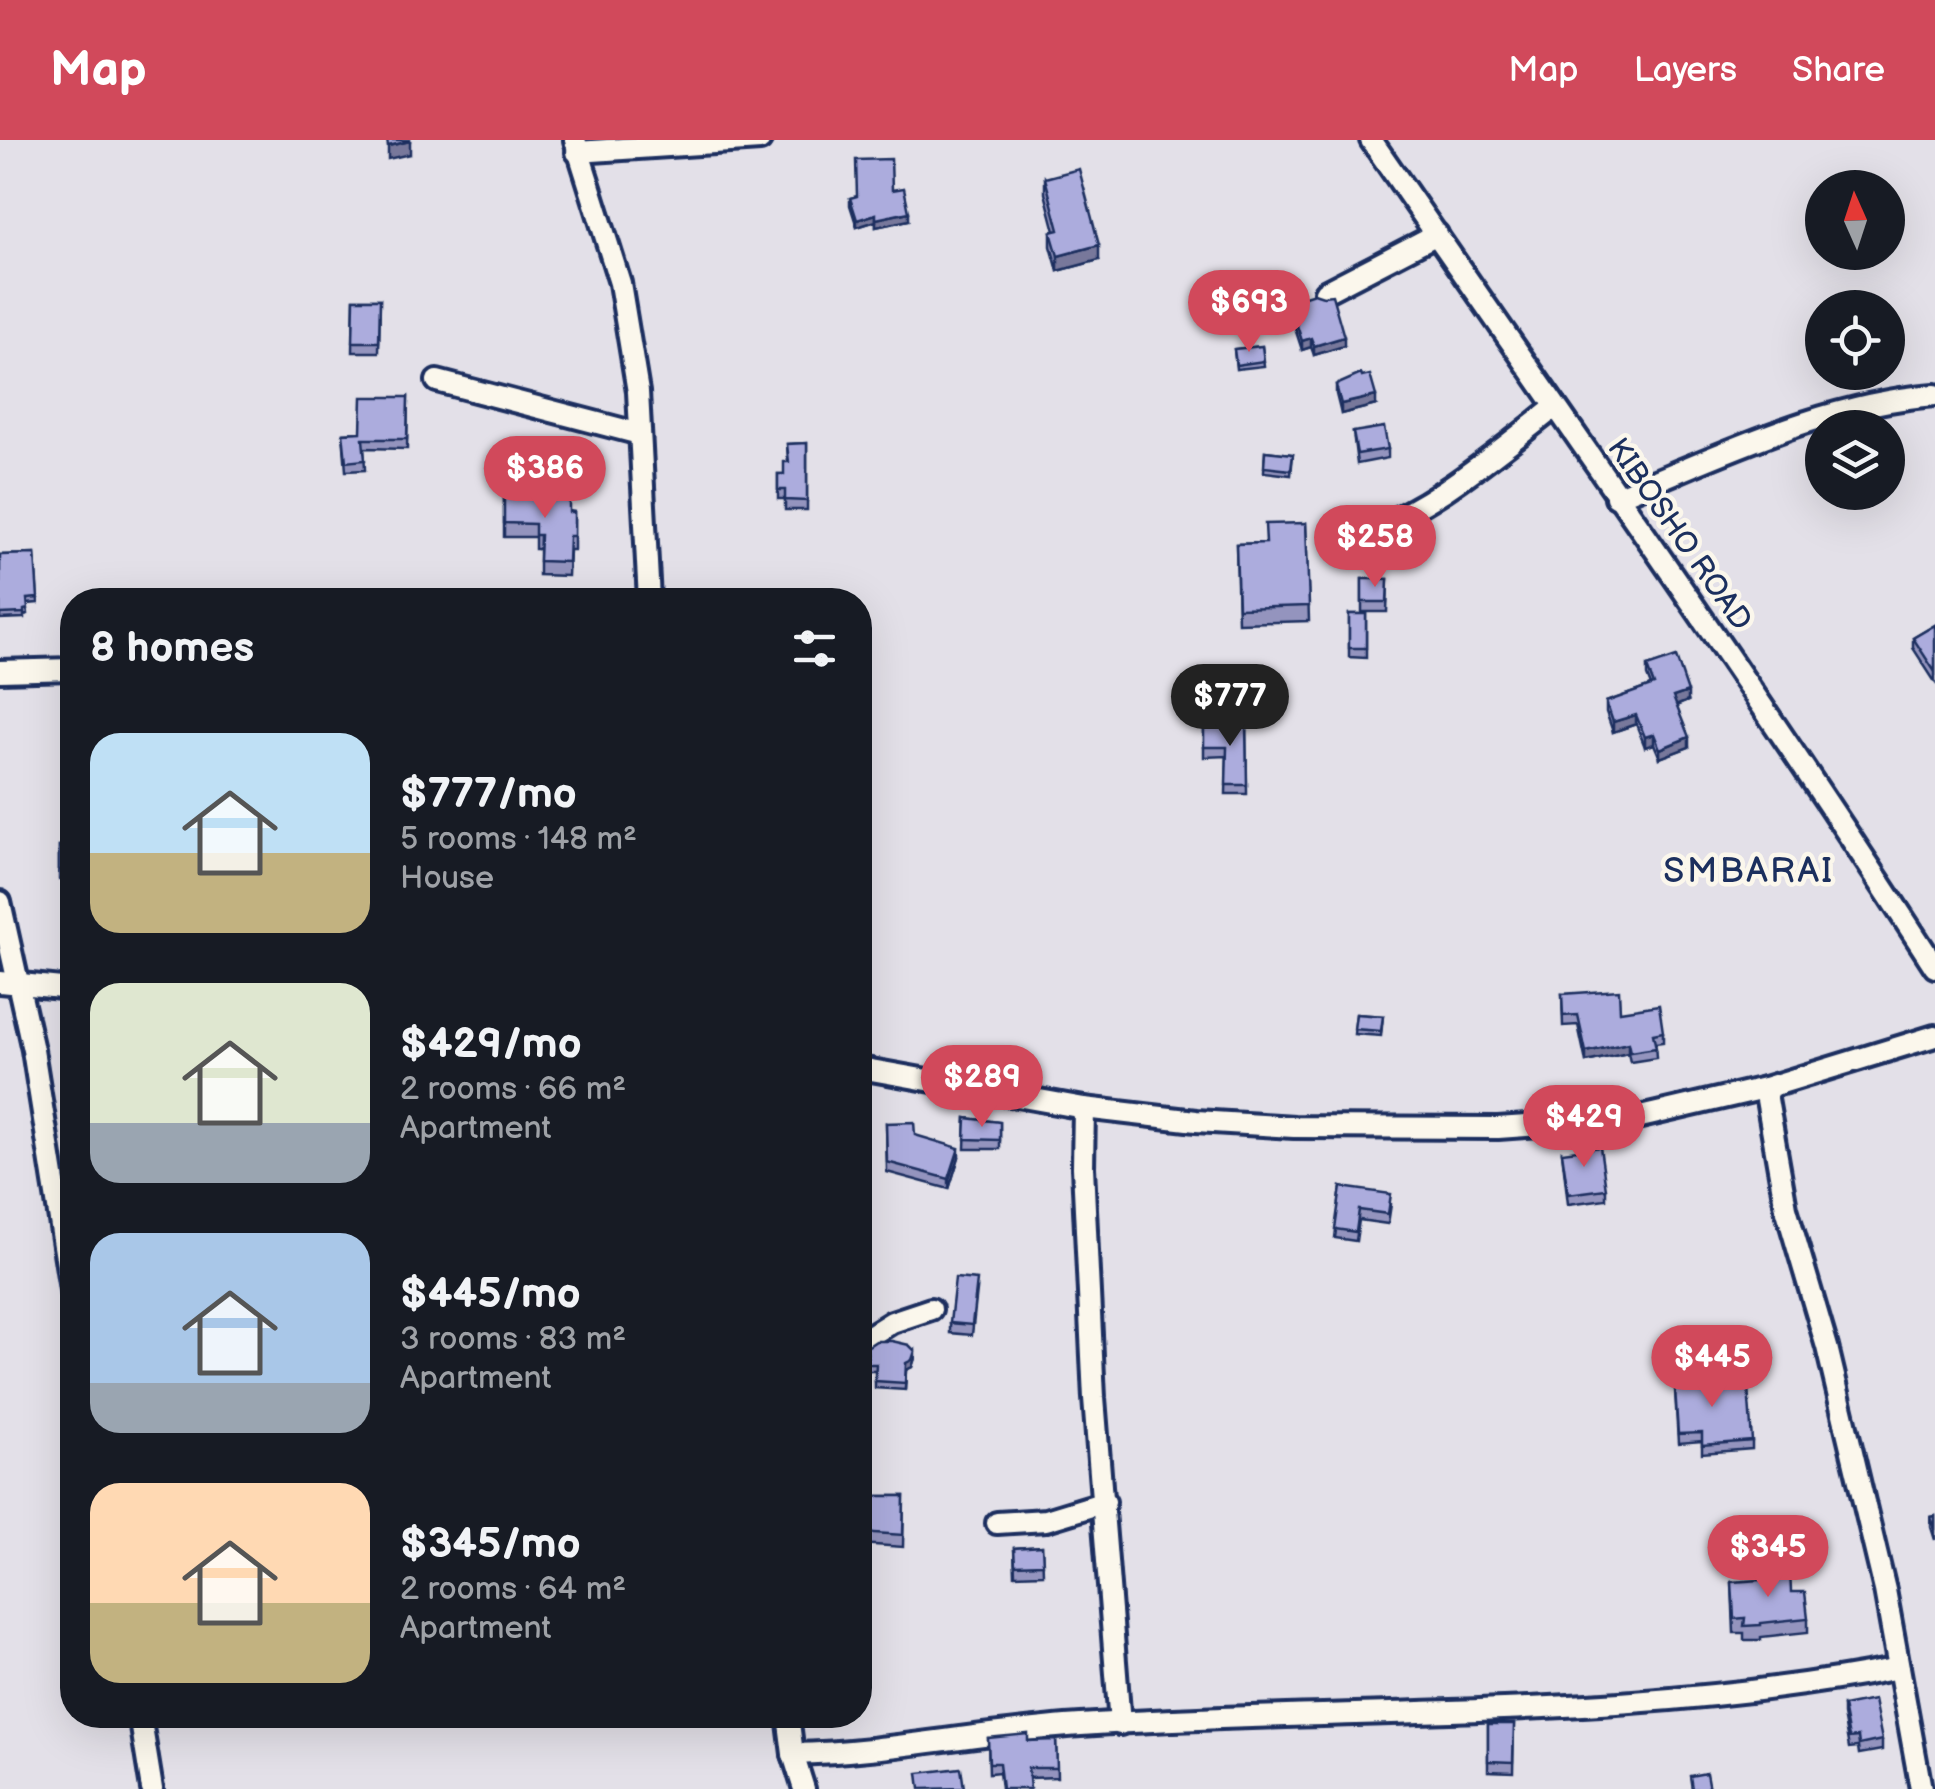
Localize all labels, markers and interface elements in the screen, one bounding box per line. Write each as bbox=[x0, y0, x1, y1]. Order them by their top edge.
text: Map bbox=[50, 42, 146, 99]
text: Map bbox=[1508, 49, 1579, 92]
text: Layers bbox=[1634, 49, 1737, 92]
text: Share bbox=[1792, 49, 1885, 92]
north arrow bbox=[1805, 170, 1905, 270]
map controls bbox=[1805, 170, 1905, 510]
pin: $693 bbox=[1190, 270, 1308, 355]
text: $693 bbox=[1210, 283, 1288, 322]
button: locate bbox=[1805, 290, 1905, 390]
button: layers bbox=[1805, 410, 1905, 510]
street label: KIBOSHO ROAD bbox=[1599, 431, 1759, 638]
pin: $386 bbox=[486, 436, 604, 521]
text: $386 bbox=[506, 449, 584, 488]
pin: $258 bbox=[1316, 505, 1434, 590]
text: $258 bbox=[1336, 518, 1414, 557]
icon: filters bbox=[787, 621, 842, 676]
text: 8 homes bbox=[90, 623, 254, 674]
pin: $777 bbox=[1171, 664, 1289, 749]
text: $777 bbox=[1193, 677, 1267, 716]
text: $777/mo bbox=[400, 769, 577, 820]
icon: home bbox=[170, 773, 290, 893]
text: 5 rooms · 148 m² bbox=[400, 820, 637, 859]
district label: SMBARAI bbox=[1663, 850, 1835, 893]
text: House bbox=[400, 859, 494, 898]
text: $429/mo bbox=[400, 1019, 582, 1070]
icon: home bbox=[170, 1023, 290, 1143]
pin: $289 bbox=[923, 1045, 1041, 1130]
text: $289 bbox=[943, 1058, 1021, 1097]
text: 2 rooms · 66 m² bbox=[400, 1070, 626, 1109]
pin: $429 bbox=[1525, 1085, 1643, 1170]
text: $429 bbox=[1545, 1098, 1623, 1137]
text: Apartment bbox=[400, 1109, 551, 1148]
text: $445/mo bbox=[400, 1269, 581, 1320]
icon: home bbox=[170, 1273, 290, 1393]
text: 3 rooms · 83 m² bbox=[400, 1320, 626, 1359]
pin: $445 bbox=[1653, 1325, 1771, 1410]
text: $445 bbox=[1673, 1338, 1751, 1377]
text: Apartment bbox=[400, 1359, 551, 1398]
pin: $345 bbox=[1709, 1515, 1827, 1600]
text: $345/mo bbox=[400, 1519, 581, 1570]
icon: home bbox=[170, 1523, 290, 1643]
text: $345 bbox=[1729, 1528, 1807, 1567]
text: 2 rooms · 64 m² bbox=[400, 1570, 626, 1609]
text: Apartment bbox=[400, 1609, 551, 1648]

